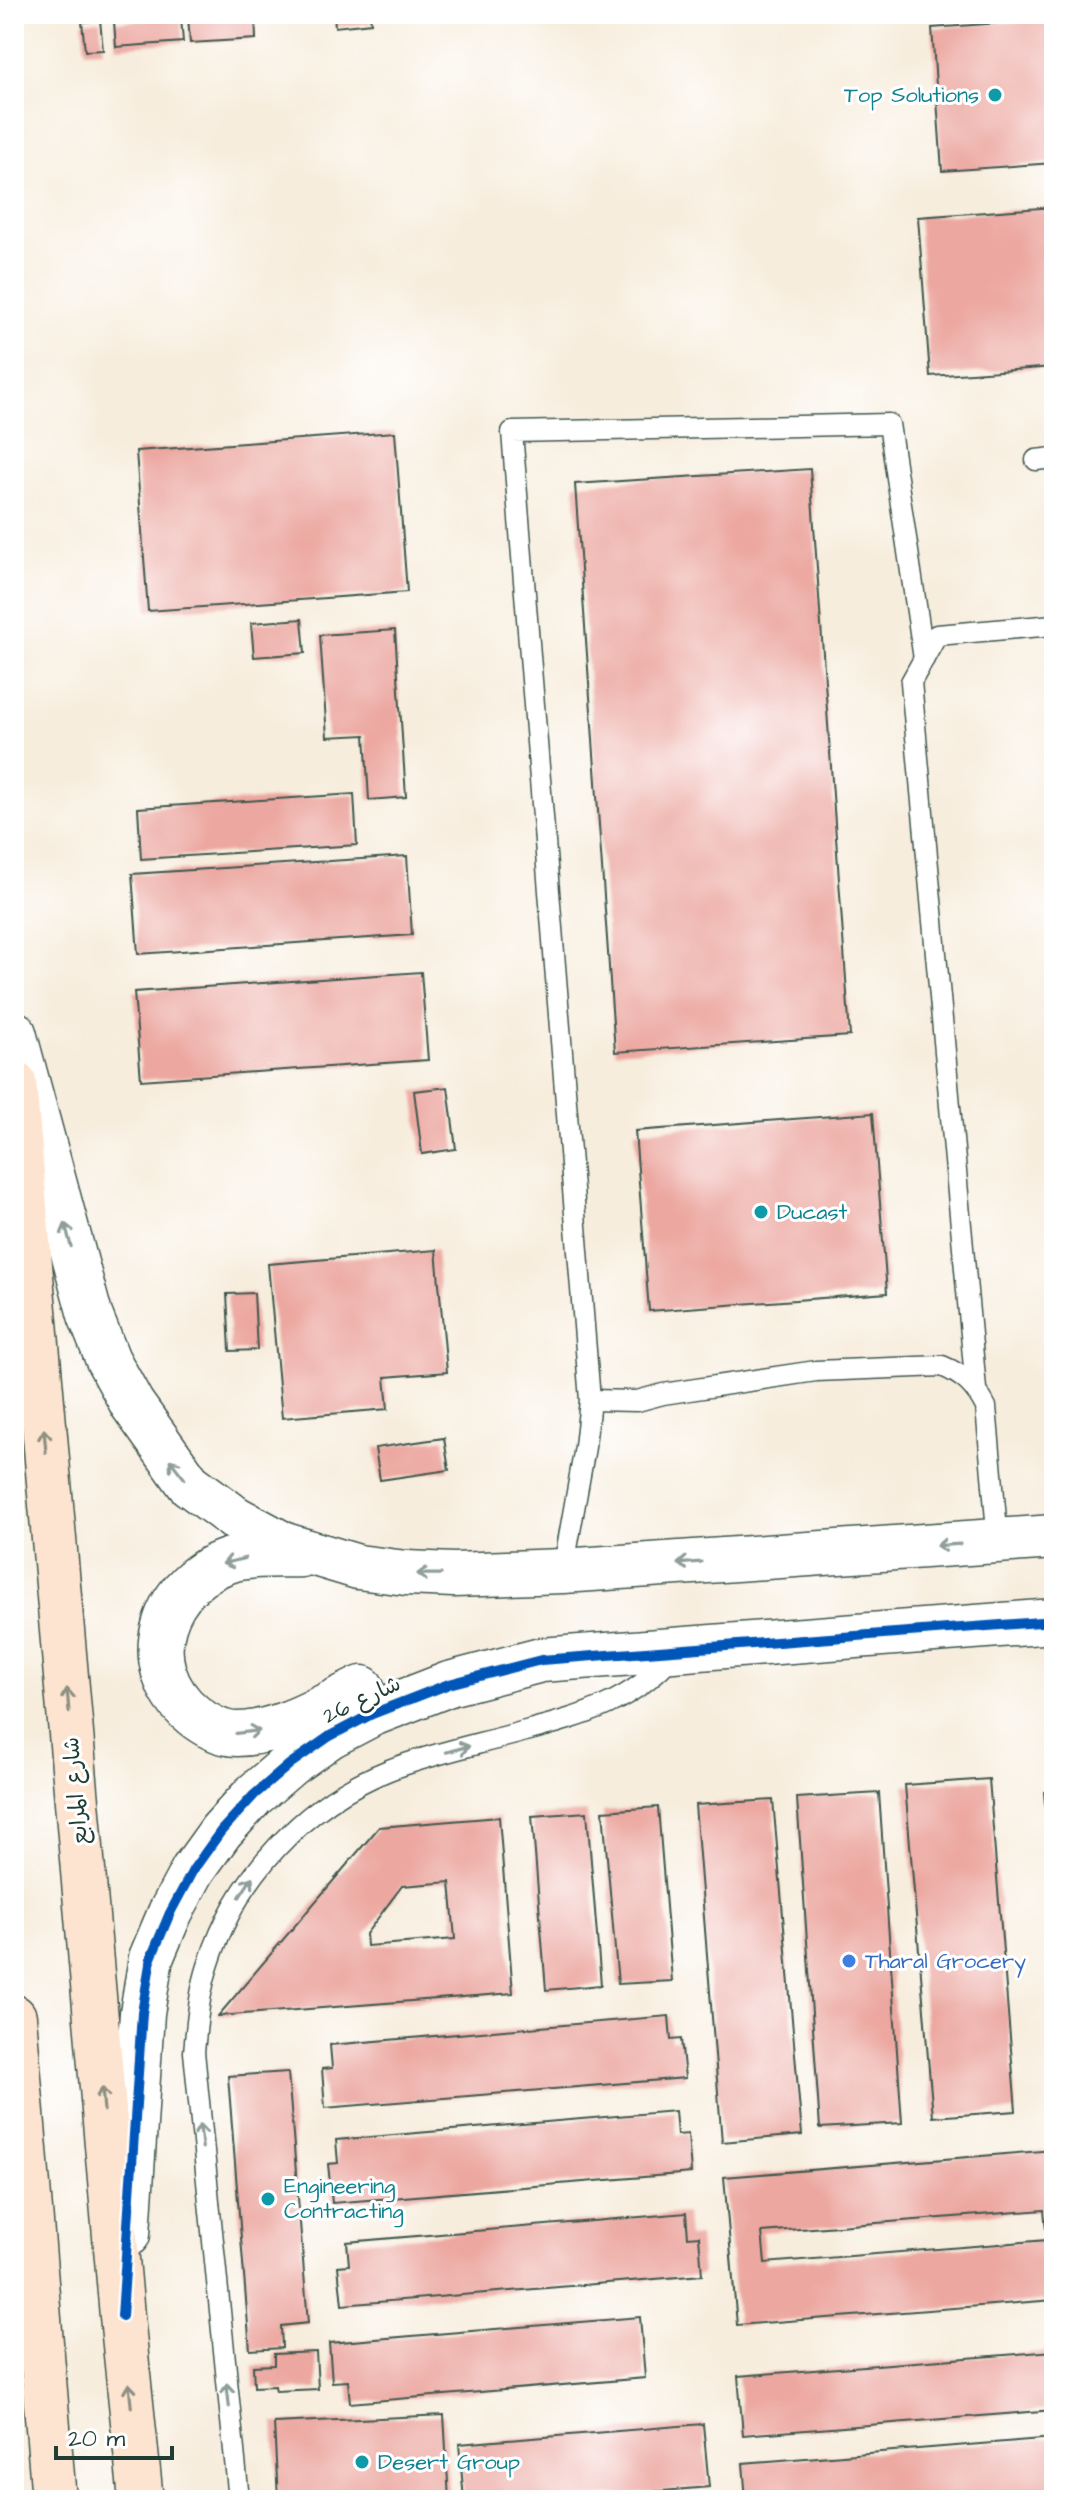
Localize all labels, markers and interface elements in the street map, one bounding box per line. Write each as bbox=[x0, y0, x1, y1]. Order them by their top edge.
place label: Top Solutions bbox=[844, 80, 979, 111]
marker: Top Solutions bbox=[986, 86, 1004, 104]
place label: Ducast bbox=[777, 1197, 848, 1228]
marker: Ducast bbox=[752, 1203, 770, 1221]
one-way arrow bbox=[59, 1223, 74, 1249]
one-way arrow bbox=[38, 1428, 53, 1455]
one-way arrow bbox=[168, 1459, 185, 1480]
one-way arrow bbox=[935, 1538, 962, 1553]
one-way arrow bbox=[222, 1555, 248, 1570]
one-way arrow bbox=[676, 1556, 703, 1571]
one-way arrow bbox=[416, 1566, 443, 1582]
street label: شارع 26 bbox=[318, 1668, 406, 1732]
one-way arrow bbox=[60, 1687, 75, 1714]
one-way arrow bbox=[234, 1724, 260, 1739]
street label: شارع المرابع bbox=[56, 1736, 96, 1846]
one-way arrow bbox=[445, 1740, 471, 1755]
one-way arrow bbox=[239, 1876, 255, 1899]
place label: Tharal Grocery bbox=[865, 1946, 1026, 1978]
marker: Tharal Grocery bbox=[840, 1952, 858, 1970]
one-way arrow bbox=[95, 2086, 110, 2113]
one-way arrow bbox=[193, 2123, 208, 2150]
place label: Engineering Contracting bbox=[284, 2171, 404, 2228]
marker: Engineering Contracting bbox=[259, 2190, 277, 2208]
one-way arrow bbox=[122, 2382, 137, 2408]
one-way arrow bbox=[221, 2382, 236, 2409]
scale bar bbox=[56, 2410, 172, 2460]
text: 20 m bbox=[68, 2422, 125, 2456]
place label: Desert Group bbox=[378, 2447, 520, 2478]
marker: Desert Group bbox=[353, 2453, 371, 2471]

